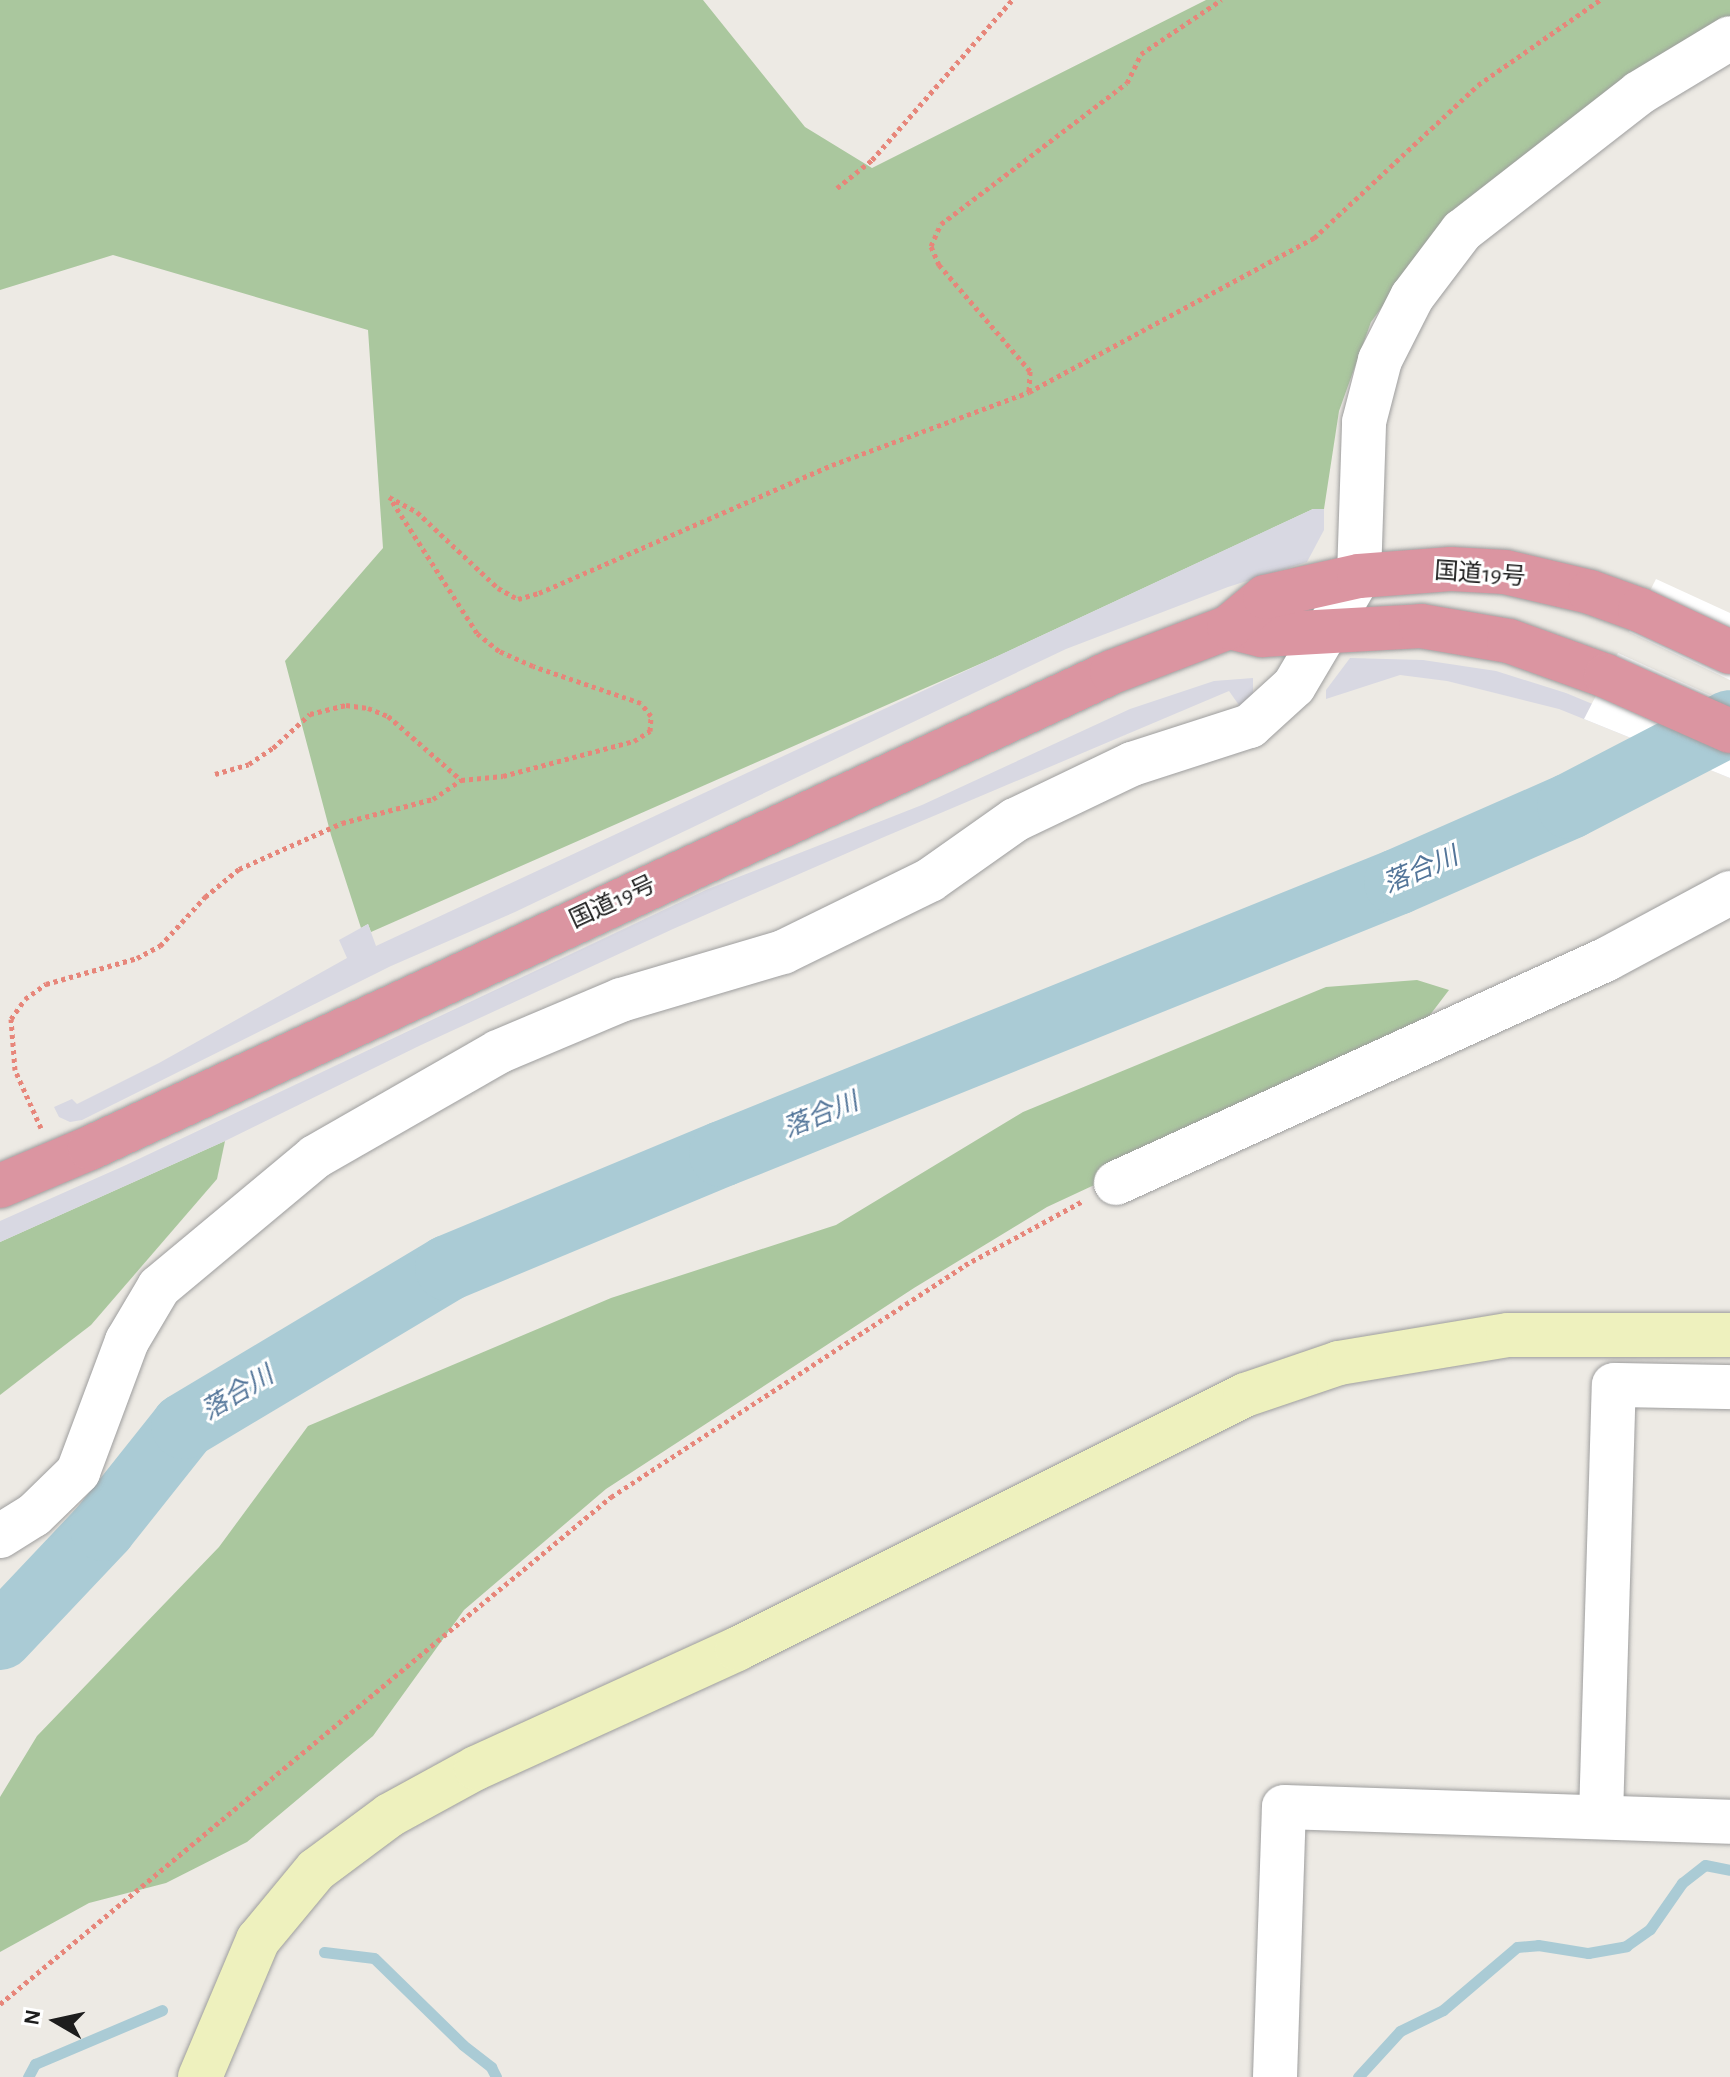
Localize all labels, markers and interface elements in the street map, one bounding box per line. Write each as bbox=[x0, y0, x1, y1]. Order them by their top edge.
street label: 国道19号 bbox=[1433, 557, 1527, 593]
water label: 落合川 bbox=[1379, 841, 1463, 901]
street label: 国道19号 bbox=[565, 871, 661, 935]
water label: 落合川 bbox=[779, 1087, 863, 1145]
water label: 落合川 bbox=[197, 1361, 279, 1427]
north arrow bbox=[16, 1981, 96, 2061]
text: N bbox=[20, 2008, 44, 2027]

